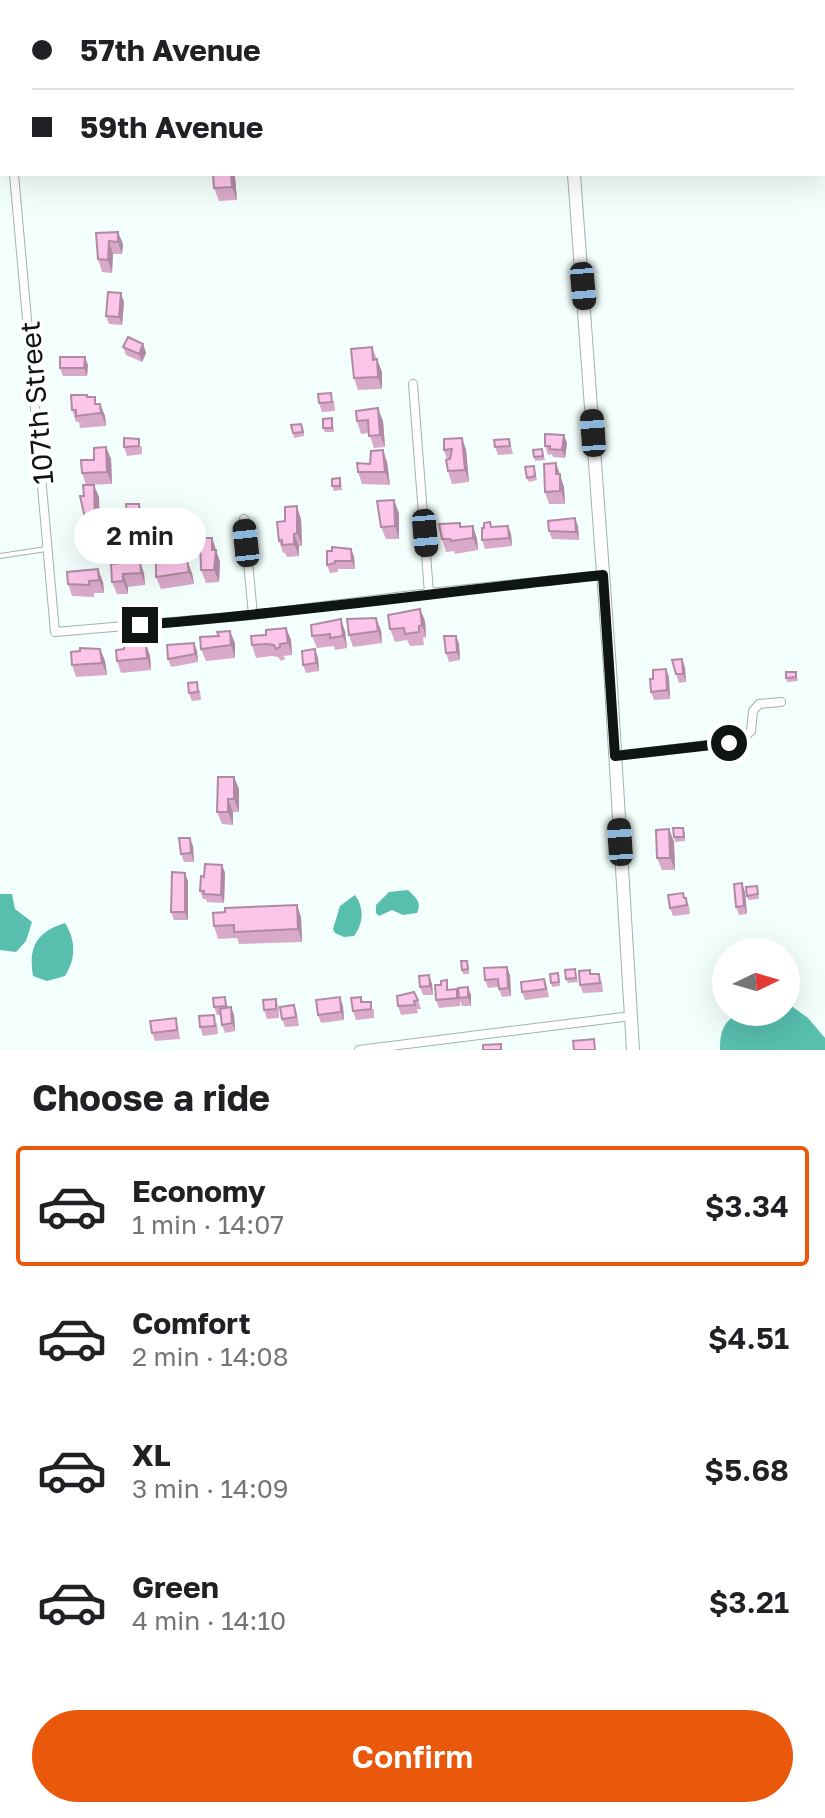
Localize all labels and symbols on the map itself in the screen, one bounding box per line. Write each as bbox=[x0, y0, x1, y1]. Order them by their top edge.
car bbox=[569, 261, 597, 311]
street label: 107th Street bbox=[12, 320, 60, 486]
car bbox=[579, 408, 607, 458]
car bbox=[411, 508, 439, 558]
callout: 2 min bbox=[74, 509, 206, 565]
car bbox=[232, 518, 260, 568]
route end bbox=[122, 607, 158, 643]
route start bbox=[711, 725, 747, 761]
car bbox=[606, 817, 634, 867]
north arrow bbox=[712, 938, 800, 1026]

